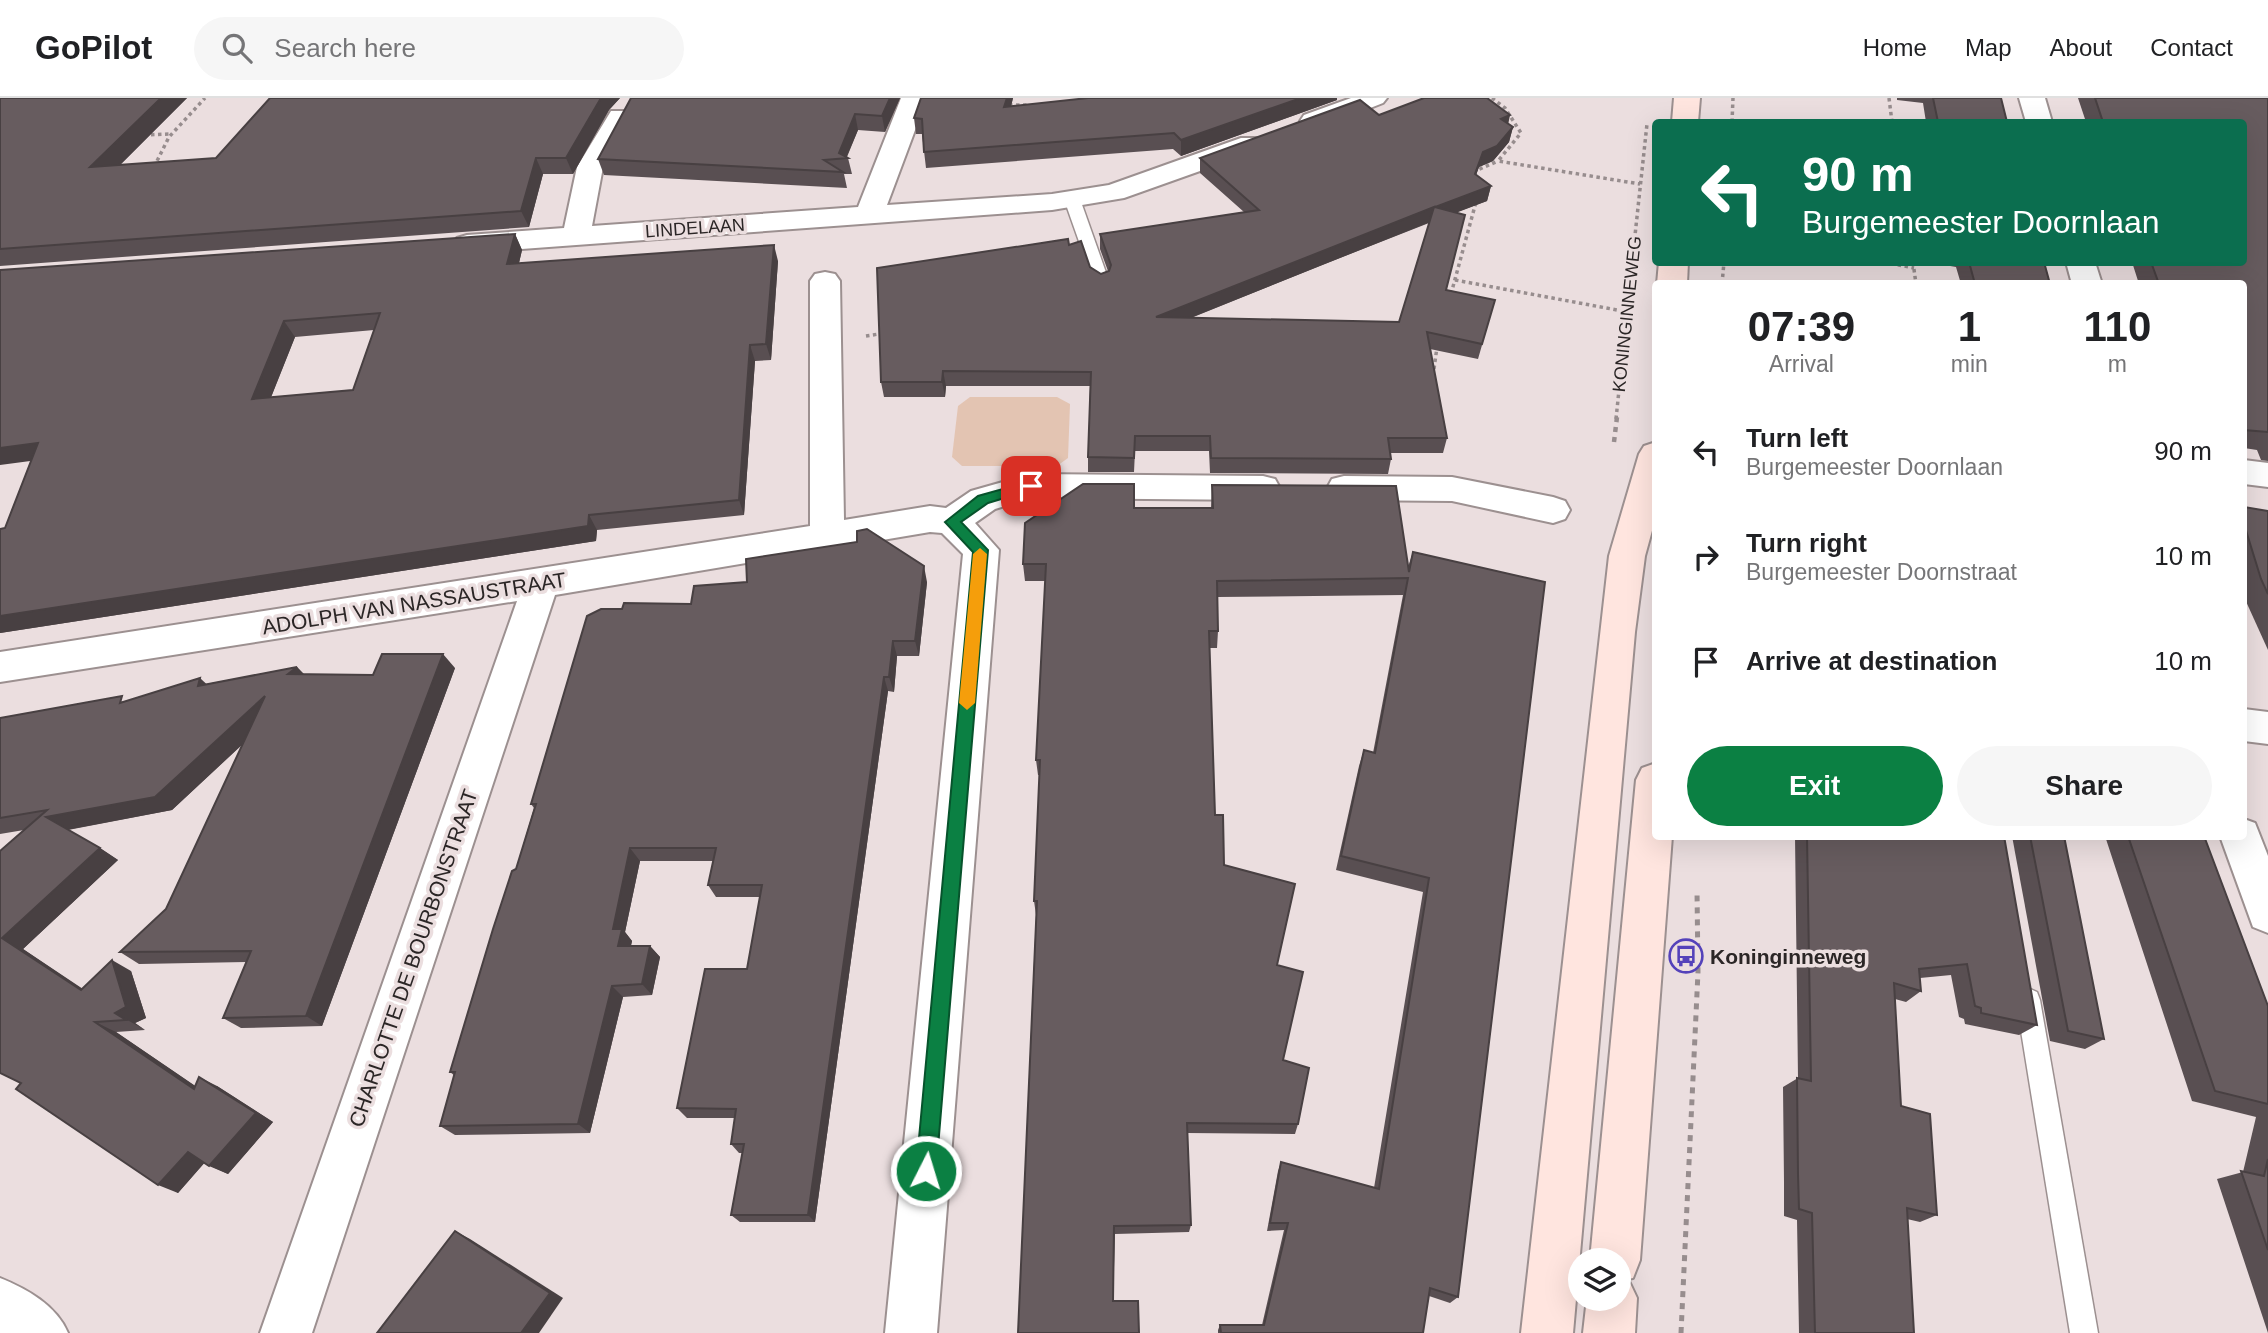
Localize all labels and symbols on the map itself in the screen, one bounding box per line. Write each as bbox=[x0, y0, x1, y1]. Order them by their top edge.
street label: LINDELAAN bbox=[644, 215, 746, 241]
street label: KONINGINNEWEG bbox=[1609, 235, 1645, 393]
pin bbox=[1001, 456, 1061, 516]
street label: ADOLPH VAN NASSAUSTRAAT bbox=[260, 568, 568, 638]
street label: CHARLOTTE DE BOURBONSTRAAT bbox=[344, 786, 482, 1130]
bus stop icon: Koninginneweg bbox=[1667, 937, 1705, 975]
place label: Koninginneweg bbox=[1710, 945, 1866, 968]
position arrow bbox=[889, 1134, 963, 1208]

